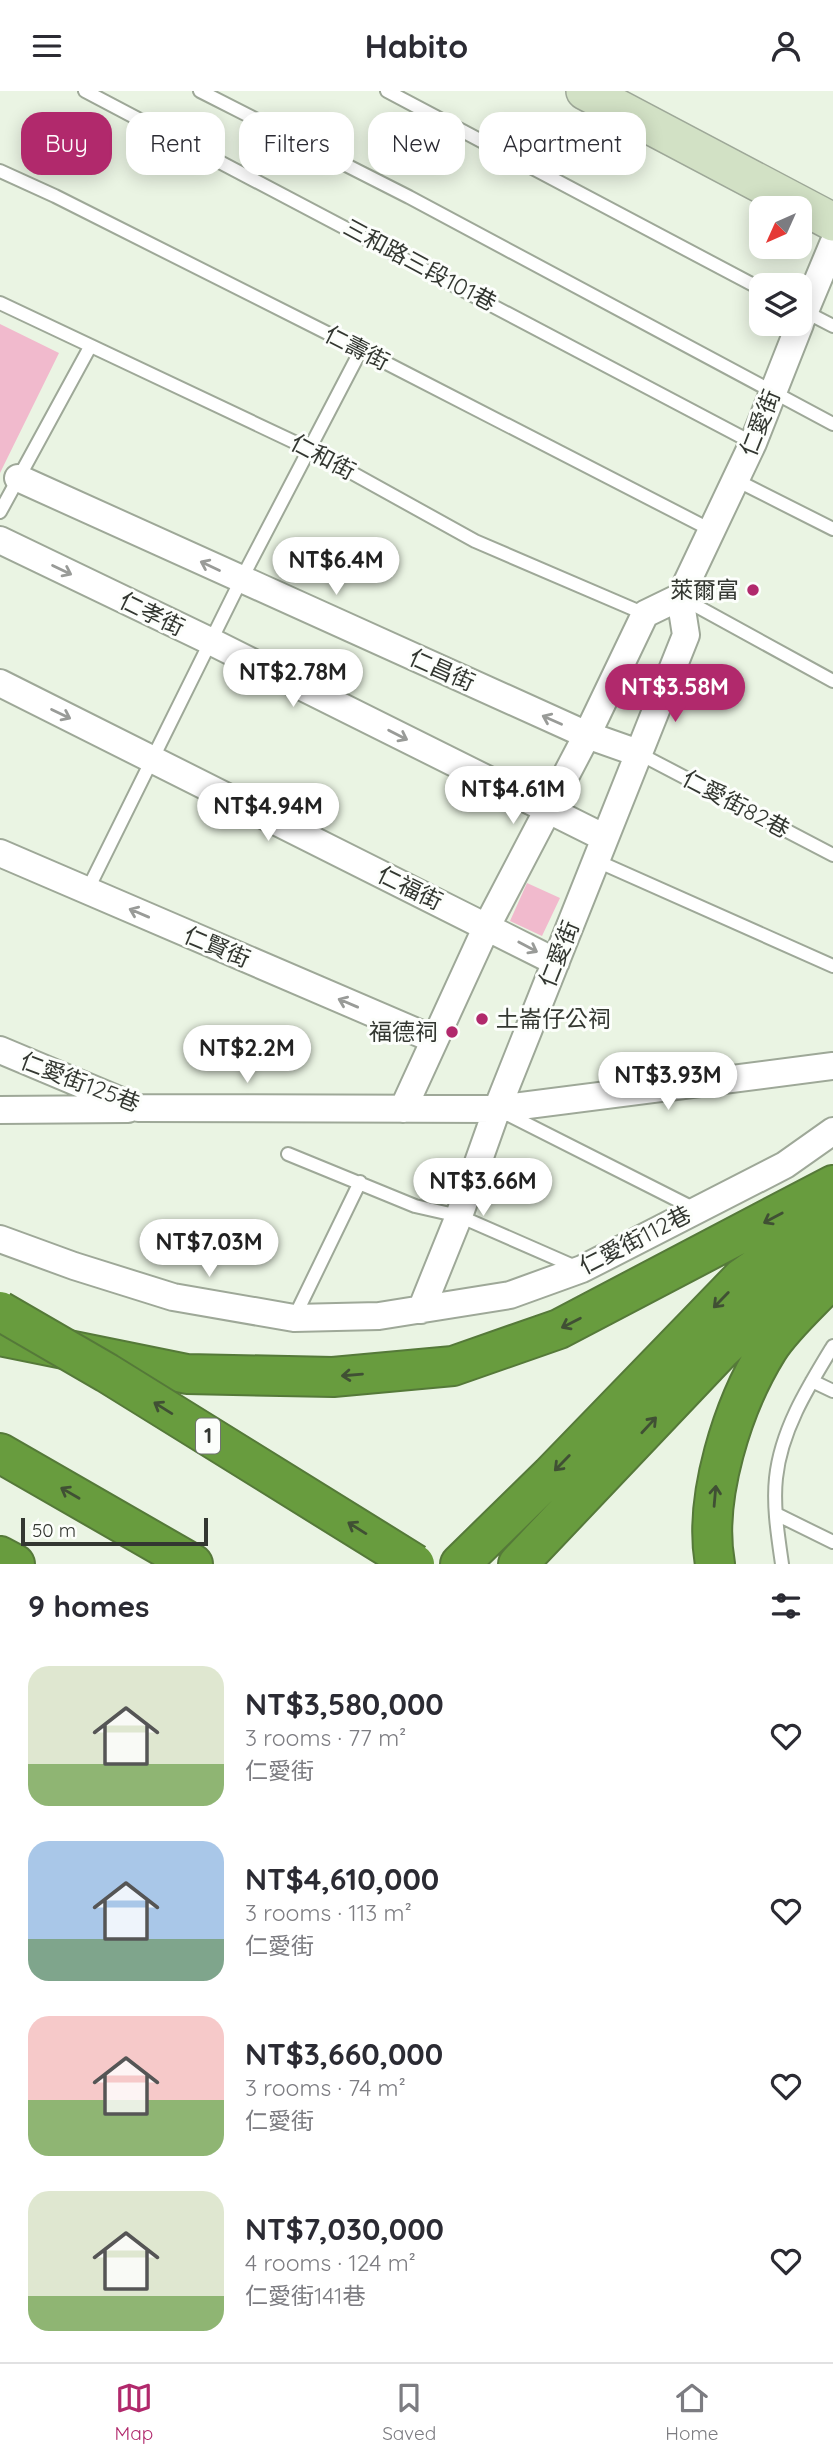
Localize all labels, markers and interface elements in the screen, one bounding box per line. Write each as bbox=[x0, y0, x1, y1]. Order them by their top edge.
text: Habito bbox=[365, 26, 468, 66]
icon: menu bbox=[28, 27, 66, 65]
icon: person bbox=[767, 27, 805, 65]
chip: Buy bbox=[21, 112, 112, 175]
chip: Rent bbox=[126, 112, 225, 175]
chip: Filters bbox=[239, 112, 354, 175]
chip: New bbox=[368, 112, 465, 175]
chip: Apartment bbox=[479, 112, 646, 175]
north arrow bbox=[749, 196, 812, 259]
map controls bbox=[749, 196, 812, 336]
street label: 三和路三段101巷 bbox=[339, 212, 502, 317]
button: layers bbox=[749, 273, 812, 336]
street label: 仁壽街 bbox=[320, 319, 395, 376]
street label: 仁愛街 bbox=[733, 385, 786, 460]
street label: 仁和街 bbox=[286, 428, 361, 486]
pin: NT$6.4M bbox=[271, 538, 401, 597]
text: NT$6.4M bbox=[288, 545, 384, 574]
one-way arrow bbox=[200, 559, 222, 572]
one-way arrow bbox=[50, 564, 72, 577]
place label: 萊爾富 bbox=[670, 575, 739, 604]
marker: 萊爾富 bbox=[745, 582, 761, 598]
street label: 仁孝街 bbox=[115, 585, 190, 642]
street label: 仁昌街 bbox=[405, 642, 480, 697]
pin: NT$2.78M bbox=[221, 649, 365, 709]
text: NT$2.78M bbox=[239, 657, 347, 686]
pin: NT$3.58M bbox=[603, 665, 747, 724]
text: NT$3.58M bbox=[621, 672, 729, 701]
one-way arrow bbox=[50, 707, 71, 721]
one-way arrow bbox=[542, 713, 563, 726]
one-way arrow bbox=[387, 728, 408, 742]
street label: 仁愛街82巷 bbox=[678, 763, 795, 844]
pin: NT$4.61M bbox=[441, 767, 585, 826]
text: NT$4.61M bbox=[461, 774, 565, 803]
pin: NT$4.94M bbox=[196, 783, 340, 843]
text: NT$4.94M bbox=[213, 791, 323, 820]
street label: 仁福街 bbox=[373, 859, 448, 916]
one-way arrow bbox=[129, 906, 150, 919]
street label: 仁愛街 bbox=[532, 916, 585, 991]
street label: 仁賢街 bbox=[180, 920, 255, 973]
one-way arrow bbox=[517, 940, 537, 954]
one-way arrow bbox=[338, 996, 359, 1009]
place label: 土崙仔公祠 bbox=[496, 1004, 611, 1033]
marker: 土崙仔公祠 bbox=[474, 1011, 490, 1027]
place label: 福德祠 bbox=[369, 1017, 438, 1046]
marker: 福德祠 bbox=[444, 1024, 460, 1040]
pin: NT$2.2M bbox=[182, 1025, 312, 1085]
text: NT$2.2M bbox=[199, 1033, 295, 1062]
street label: 仁愛街125巷 bbox=[16, 1045, 144, 1118]
pin: NT$3.93M bbox=[596, 1053, 740, 1112]
text: NT$3.93M bbox=[614, 1060, 722, 1089]
pin: NT$3.66M bbox=[411, 1159, 555, 1218]
text: NT$3.66M bbox=[429, 1166, 537, 1195]
street label: 仁愛街112巷 bbox=[574, 1199, 696, 1280]
one-way arrow bbox=[763, 1211, 784, 1225]
pin: NT$7.03M bbox=[137, 1219, 281, 1279]
text: NT$7.03M bbox=[155, 1227, 263, 1256]
one-way arrow bbox=[712, 1291, 729, 1308]
one-way arrow bbox=[561, 1316, 582, 1330]
one-way arrow bbox=[341, 1369, 364, 1382]
one-way arrow bbox=[154, 1401, 174, 1415]
one-way arrow bbox=[641, 1417, 658, 1434]
road number: 1 bbox=[196, 1419, 220, 1453]
one-way arrow bbox=[554, 1454, 571, 1471]
one-way arrow bbox=[709, 1485, 722, 1508]
one-way arrow bbox=[60, 1486, 80, 1500]
scale bar bbox=[21, 1515, 208, 1547]
text: 50 m bbox=[32, 1518, 76, 1542]
one-way arrow bbox=[347, 1521, 367, 1535]
text: 9 homes bbox=[28, 1587, 150, 1625]
icon: filters bbox=[767, 1587, 805, 1625]
text: NT$3,580,000 bbox=[245, 1685, 444, 1723]
icon: home bbox=[84, 1694, 168, 1778]
icon: heart bbox=[767, 1717, 805, 1755]
text: 3 rooms · 77 m² bbox=[245, 1723, 406, 1752]
text: 仁愛街 bbox=[245, 1756, 314, 1785]
text: NT$4,610,000 bbox=[245, 1860, 439, 1898]
icon: home bbox=[84, 1869, 168, 1953]
icon: heart bbox=[767, 1892, 805, 1930]
text: 3 rooms · 113 m² bbox=[245, 1898, 412, 1927]
text: 仁愛街 bbox=[245, 1931, 314, 1960]
text: NT$3,660,000 bbox=[245, 2035, 443, 2073]
icon: home bbox=[84, 2044, 168, 2128]
icon: heart bbox=[767, 2067, 805, 2105]
text: 3 rooms · 74 m² bbox=[245, 2073, 406, 2102]
text: 仁愛街 bbox=[245, 2106, 314, 2135]
text: NT$7,030,000 bbox=[245, 2210, 444, 2248]
icon: home bbox=[84, 2219, 168, 2303]
icon: heart bbox=[767, 2242, 805, 2280]
text: 4 rooms · 124 m² bbox=[245, 2248, 416, 2277]
text: 仁愛街141巷 bbox=[245, 2281, 366, 2310]
tab: Map bbox=[114, 2379, 153, 2445]
tab: Saved bbox=[382, 2379, 436, 2445]
tab: Home bbox=[665, 2379, 719, 2445]

